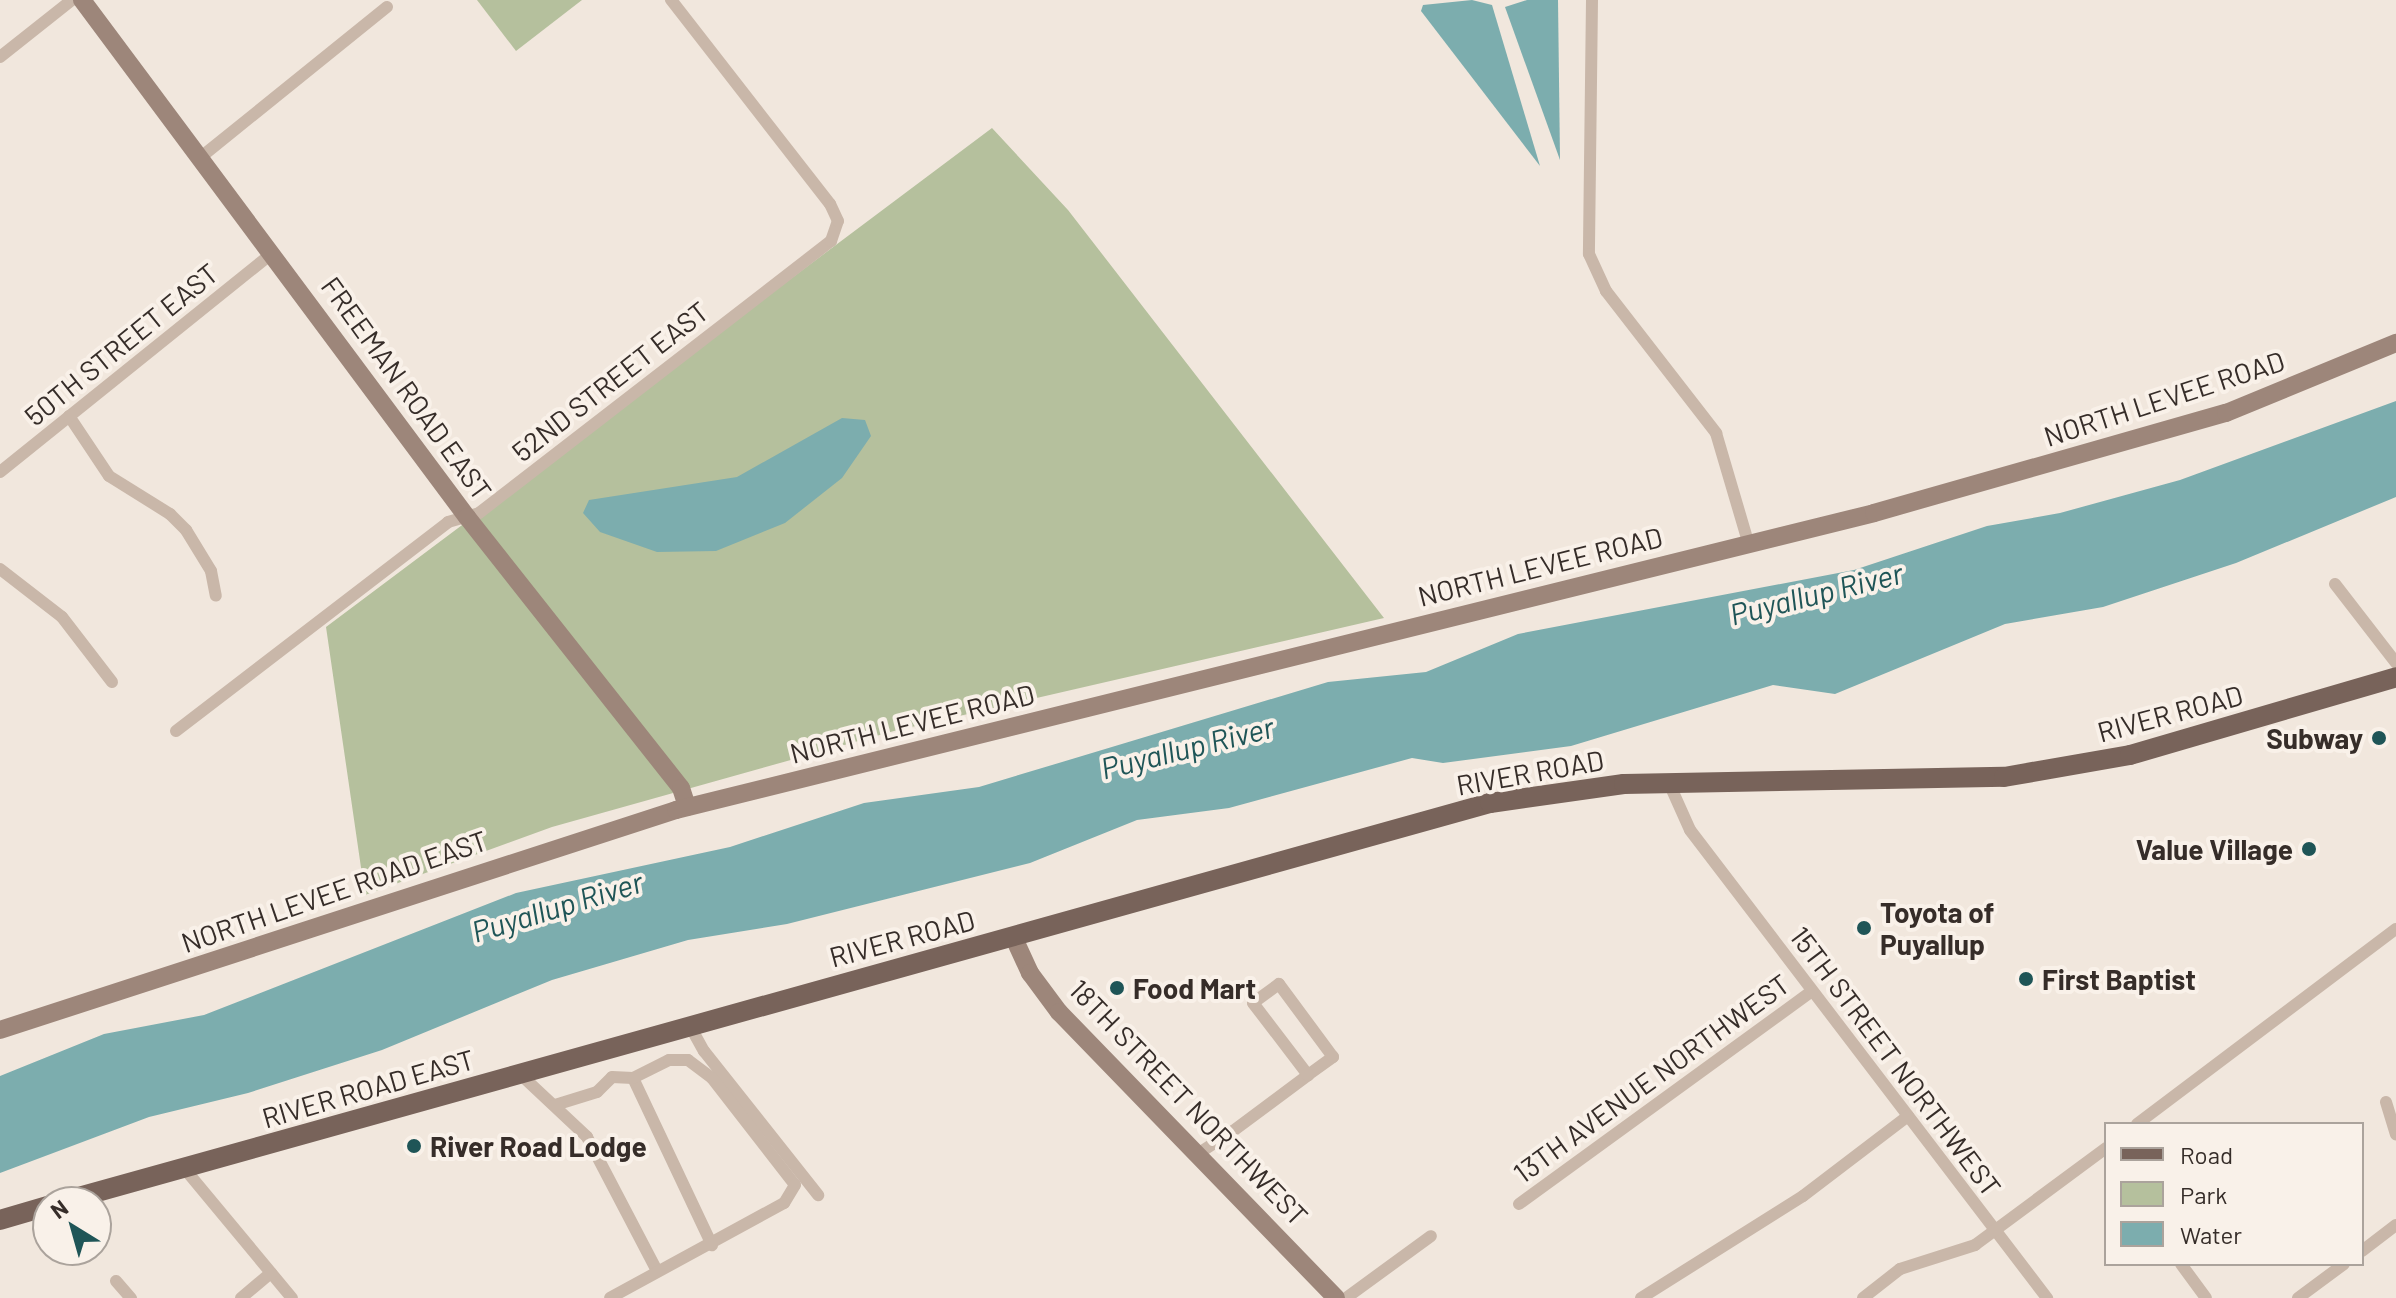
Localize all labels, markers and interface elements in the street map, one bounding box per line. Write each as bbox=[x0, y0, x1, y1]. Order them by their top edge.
street label: 50TH STREET EAST bbox=[18, 256, 224, 432]
street label: FREEMAN ROAD EAST bbox=[315, 270, 499, 506]
street label: 52ND STREET EAST bbox=[505, 294, 715, 468]
street label: NORTH LEVEE ROAD bbox=[2039, 343, 2289, 453]
street label: NORTH LEVEE ROAD bbox=[1414, 519, 1666, 613]
water label: Puyallup River bbox=[1726, 554, 1906, 632]
street label: NORTH LEVEE ROAD bbox=[786, 676, 1038, 770]
street label: RIVER ROAD bbox=[2094, 677, 2246, 749]
water label: Puyallup River bbox=[1097, 708, 1277, 786]
place label: Subway bbox=[2266, 721, 2363, 755]
marker: Subway bbox=[2370, 729, 2388, 747]
street label: RIVER ROAD bbox=[1454, 743, 1606, 801]
street label: NORTH LEVEE ROAD EAST bbox=[177, 823, 491, 959]
place label: Value Village bbox=[2136, 832, 2293, 866]
marker: Value Village bbox=[2300, 840, 2318, 858]
water label: Puyallup River bbox=[467, 863, 647, 949]
place label: Toyota of Puyallup bbox=[1880, 895, 1994, 961]
street label: RIVER ROAD bbox=[826, 902, 978, 974]
marker: Toyota of Puyallup bbox=[1855, 919, 1873, 937]
street label: 15TH STREET NORTHWEST bbox=[1784, 920, 2008, 1202]
place label: First Baptist bbox=[2042, 962, 2196, 996]
street label: 13TH AVENUE NORTHWEST bbox=[1506, 967, 1796, 1189]
marker: First Baptist bbox=[2017, 970, 2035, 988]
place label: Food Mart bbox=[1133, 971, 1256, 1005]
street label: 18TH STREET NORTHWEST bbox=[1063, 972, 1315, 1232]
marker: Food Mart bbox=[1108, 979, 1126, 997]
street label: RIVER ROAD EAST bbox=[258, 1042, 478, 1134]
legend bbox=[2104, 1122, 2364, 1266]
place label: River Road Lodge bbox=[430, 1129, 647, 1163]
marker: River Road Lodge bbox=[405, 1137, 423, 1155]
text: Road bbox=[2180, 1140, 2233, 1169]
text: Park bbox=[2180, 1180, 2227, 1209]
north arrow bbox=[32, 1186, 112, 1266]
text: N bbox=[45, 1194, 72, 1223]
text: Water bbox=[2180, 1220, 2242, 1249]

